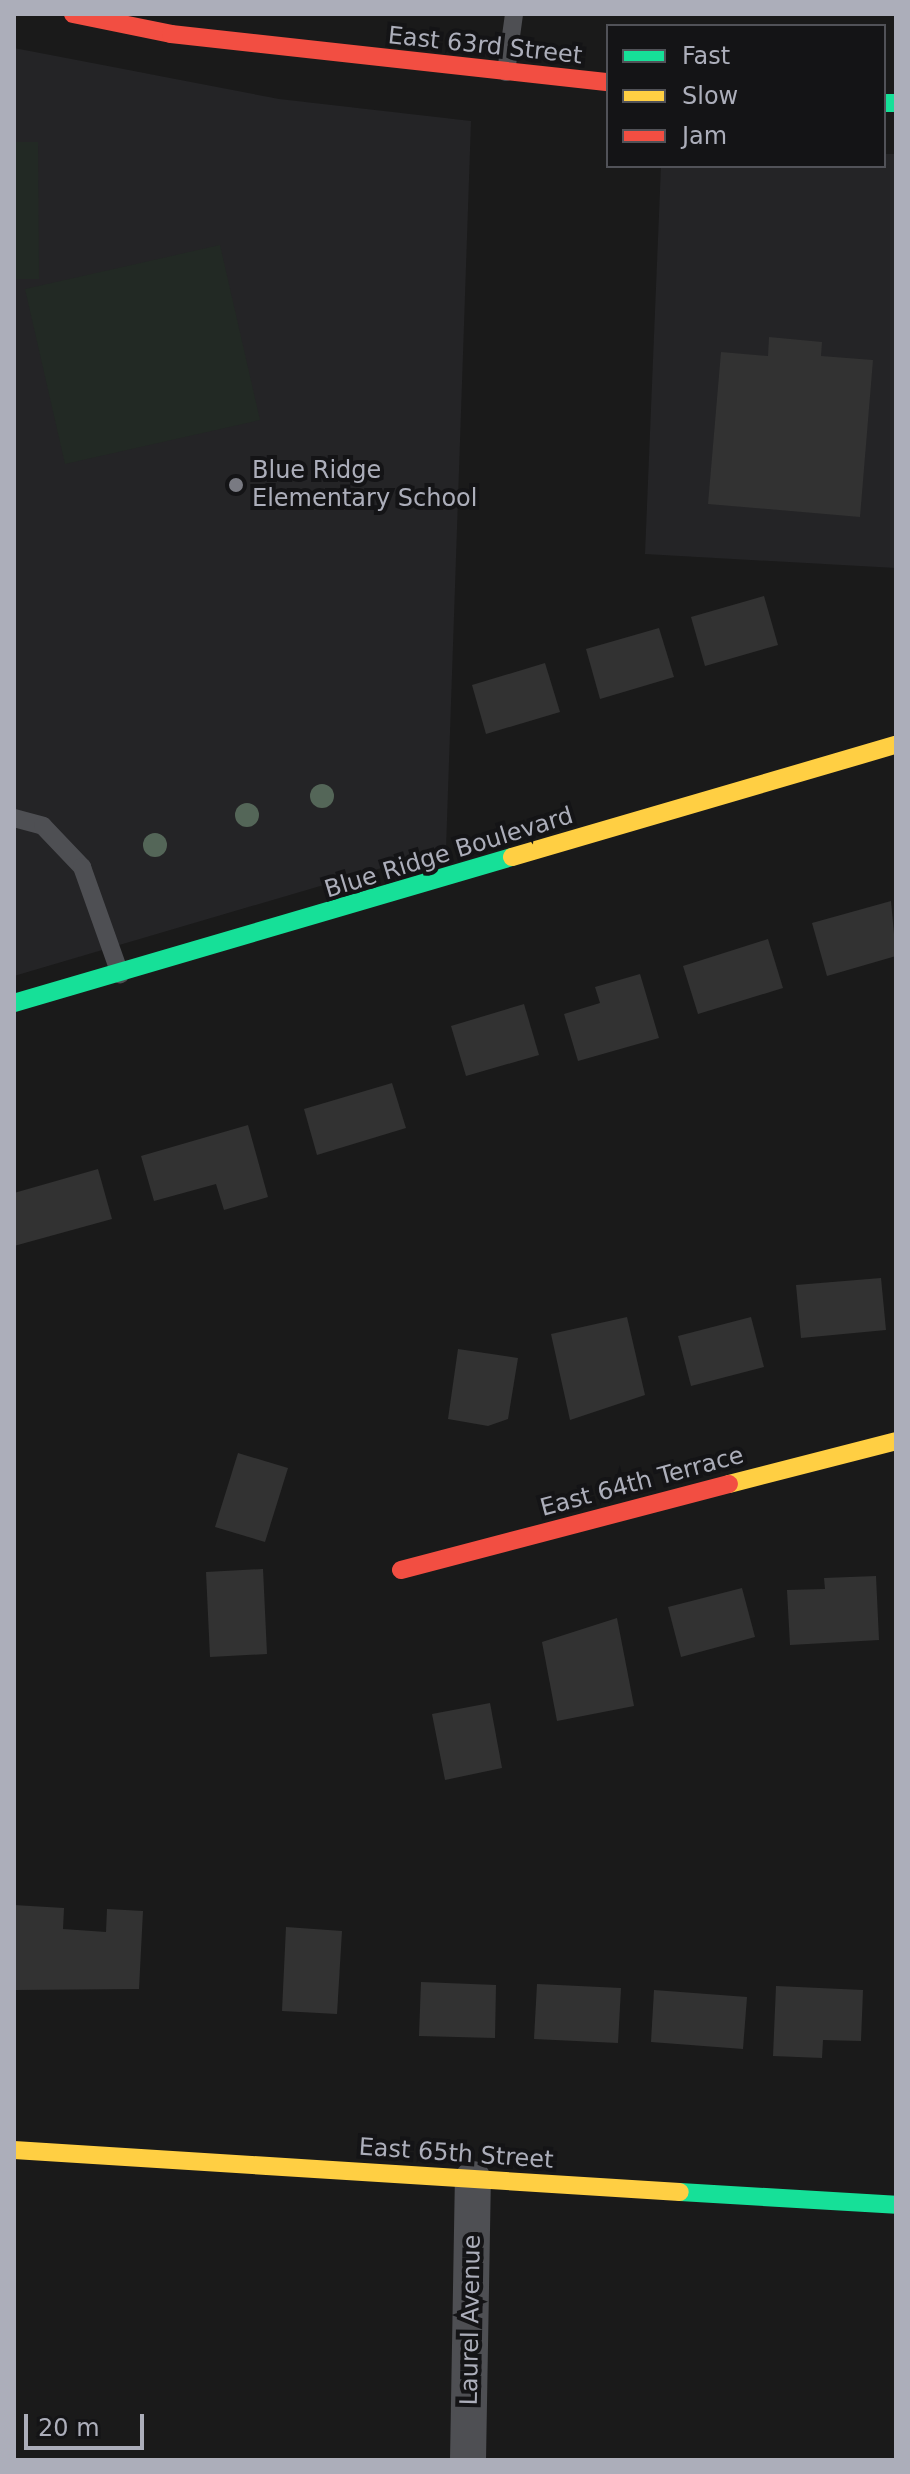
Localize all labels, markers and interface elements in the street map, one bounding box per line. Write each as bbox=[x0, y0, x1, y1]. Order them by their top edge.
street label: East 63rd Street bbox=[386, 21, 584, 71]
legend bbox=[606, 24, 886, 168]
text: Fast bbox=[682, 42, 730, 70]
text: Slow bbox=[682, 82, 738, 110]
text: Jam bbox=[682, 122, 727, 150]
place label: Blue Ridge Elementary School bbox=[252, 457, 477, 513]
marker: Blue Ridge Elementary School bbox=[227, 476, 245, 494]
street label: Blue Ridge Boulevard bbox=[321, 801, 577, 905]
street label: East 64th Terrace bbox=[537, 1441, 747, 1523]
street label: East 65th Street bbox=[358, 2133, 554, 2175]
street label: Laurel Avenue bbox=[455, 2234, 487, 2406]
scale bar bbox=[28, 2398, 148, 2448]
text: 20 m bbox=[38, 2414, 100, 2442]

